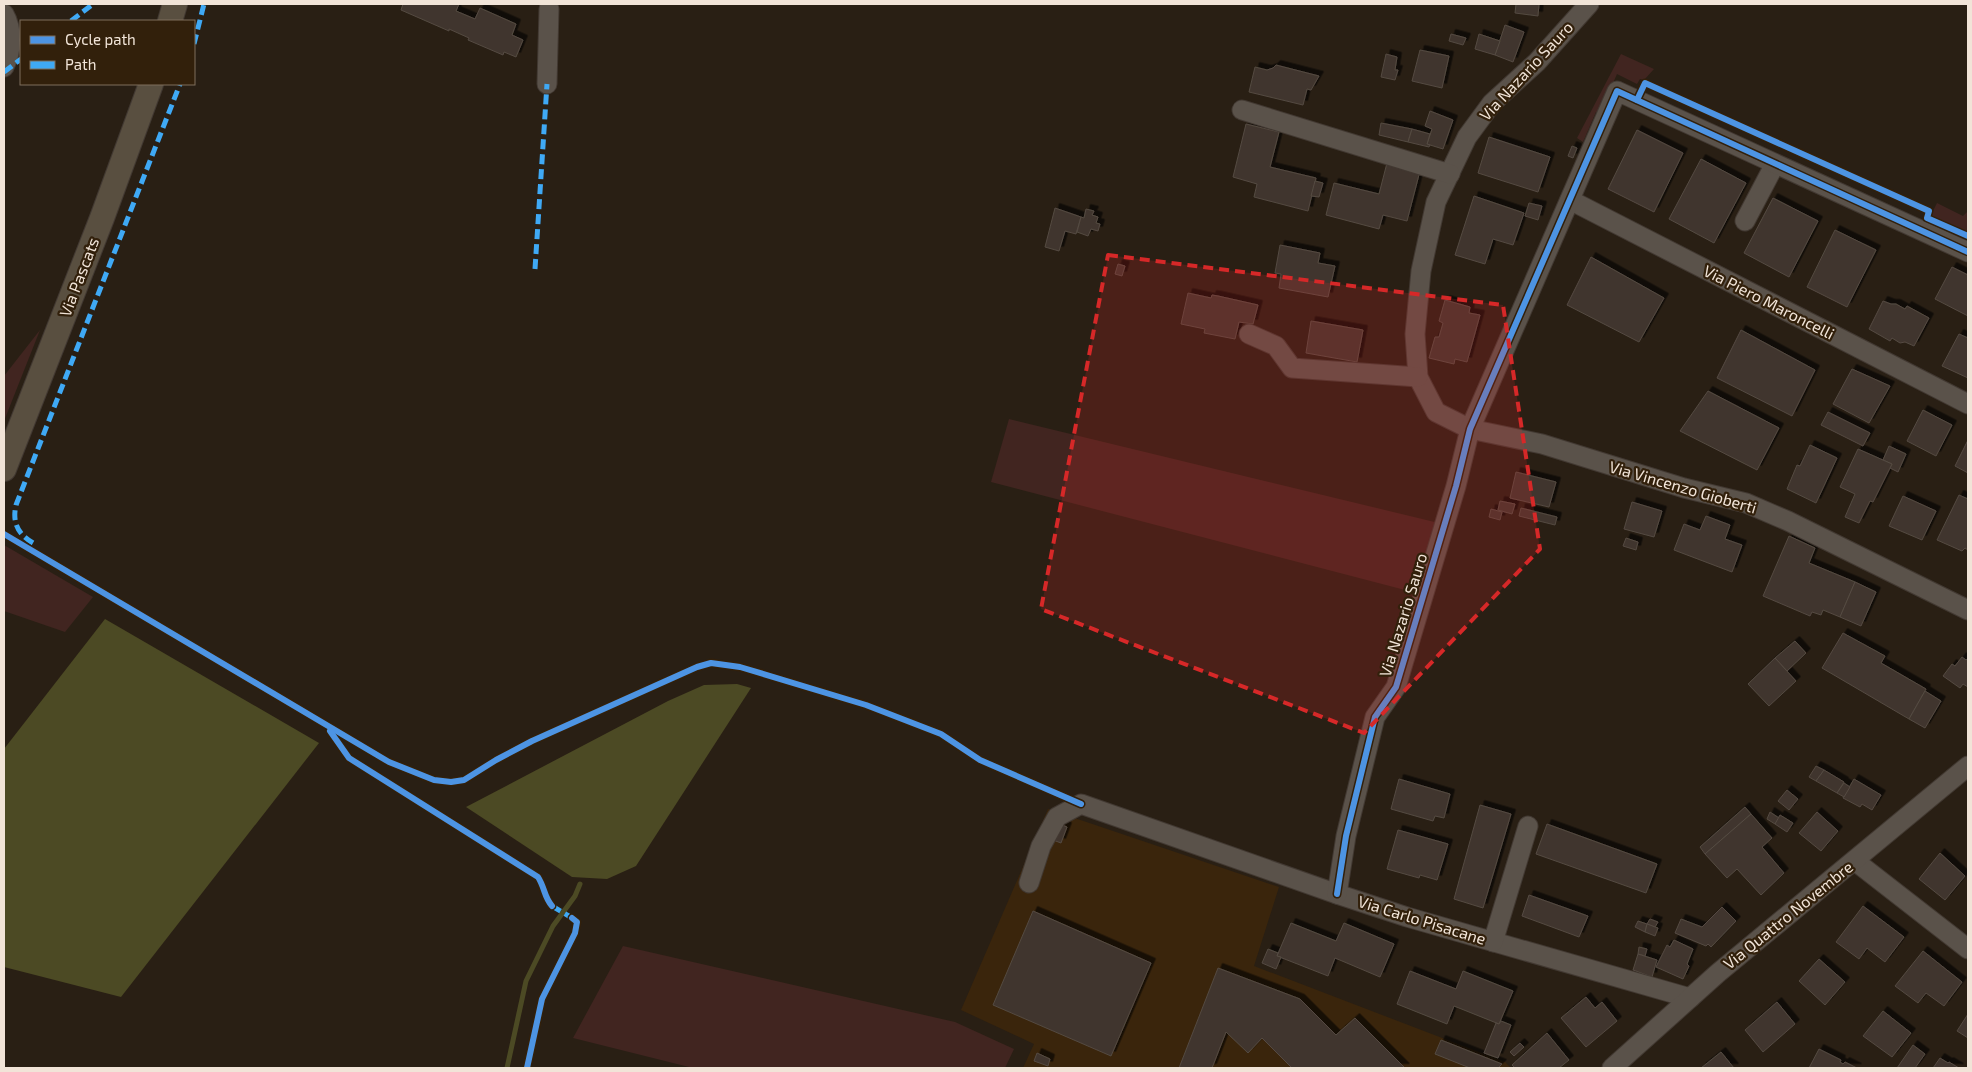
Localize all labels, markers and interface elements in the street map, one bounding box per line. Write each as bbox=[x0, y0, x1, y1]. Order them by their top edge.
street label: Via Nazario Sauro bbox=[1475, 17, 1576, 124]
legend bbox=[20, 20, 195, 85]
text: Cycle path bbox=[65, 30, 136, 48]
text: Path bbox=[65, 55, 96, 73]
street label: Via Pascats bbox=[55, 235, 102, 319]
street label: Via Piero Maroncelli bbox=[1701, 260, 1838, 343]
street label: Via Vincenzo Gioberti bbox=[1607, 456, 1759, 517]
street label: Via Nazario Sauro bbox=[1375, 551, 1430, 679]
street label: Via Quattro Novembre bbox=[1719, 857, 1857, 973]
street label: Via Carlo Pisacane bbox=[1356, 891, 1488, 948]

